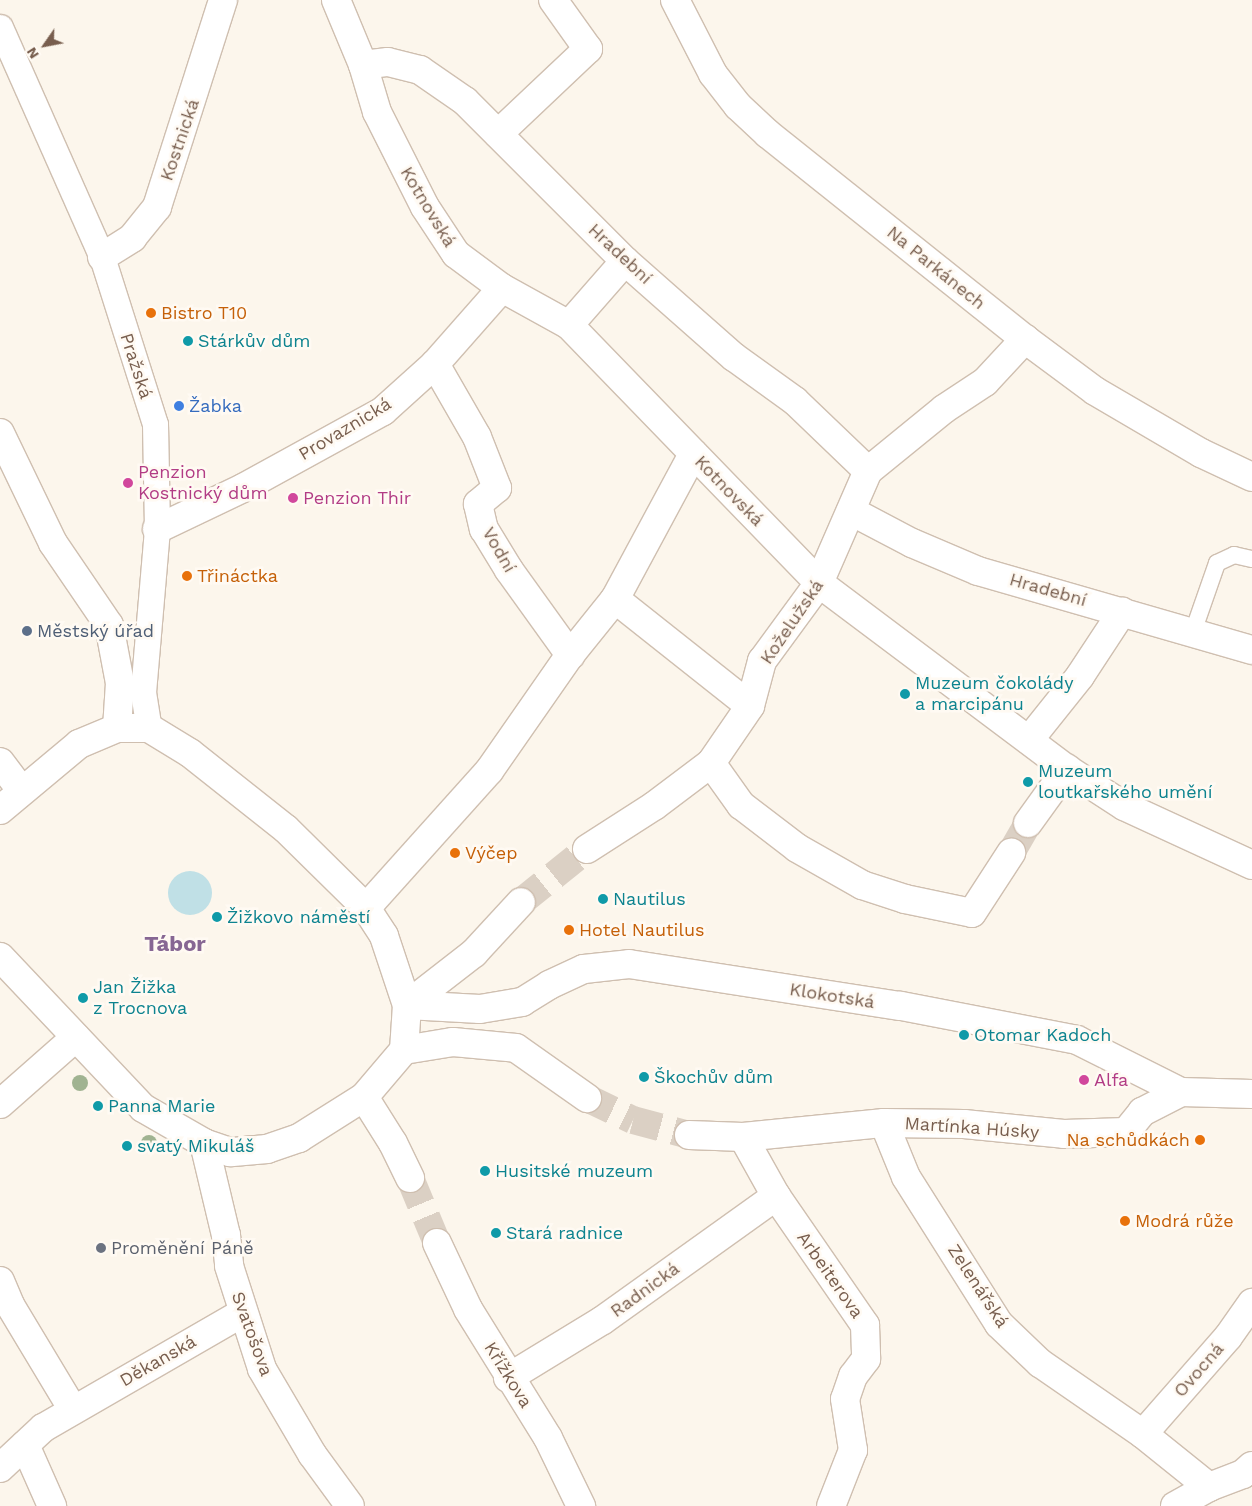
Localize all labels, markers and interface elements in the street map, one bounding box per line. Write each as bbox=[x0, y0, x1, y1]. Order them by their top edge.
north arrow bbox=[20, 20, 70, 70]
text: N bbox=[23, 44, 42, 62]
street label: Kostnická bbox=[156, 96, 204, 184]
street label: Kotnovská bbox=[396, 163, 460, 251]
street label: Hradební bbox=[584, 219, 656, 289]
street label: Na Parkánech bbox=[882, 222, 990, 314]
place label: Bistro T10 bbox=[161, 302, 248, 324]
marker: Bistro T10 bbox=[145, 307, 157, 319]
place label: Stárkův dům bbox=[198, 330, 311, 352]
street label: Pražská bbox=[115, 331, 157, 401]
marker: Stárkův dům bbox=[182, 335, 194, 347]
street label: Provaznická bbox=[295, 393, 395, 465]
place label: Žabka bbox=[189, 395, 242, 417]
marker: Žabka bbox=[173, 400, 185, 412]
street label: Kotnovská bbox=[690, 451, 768, 531]
place label: Penzion Kostnický dům bbox=[138, 462, 268, 504]
marker: Penzion Kostnický dům bbox=[122, 477, 134, 489]
place label: Penzion Thir bbox=[303, 487, 412, 509]
marker: Penzion Thir bbox=[287, 492, 299, 504]
street label: Vodní bbox=[477, 523, 521, 577]
place label: Třináctka bbox=[197, 565, 278, 587]
street label: Hradební bbox=[1007, 569, 1089, 611]
marker: Třináctka bbox=[181, 570, 193, 582]
street label: Koželužská bbox=[756, 576, 828, 668]
place label: Městský úřad bbox=[37, 620, 154, 642]
marker: Městský úřad bbox=[21, 625, 33, 637]
place label: Muzeum čokolády a marcipánu bbox=[915, 673, 1073, 716]
marker: Muzeum čokolády a marcipánu bbox=[899, 688, 911, 700]
place label: Muzeum loutkařského umění bbox=[1038, 761, 1213, 804]
marker: Muzeum loutkařského umění bbox=[1022, 776, 1034, 788]
place label: Výčep bbox=[465, 842, 518, 864]
marker: Výčep bbox=[449, 847, 461, 859]
place label: Nautilus bbox=[613, 888, 686, 910]
marker: Nautilus bbox=[597, 893, 609, 905]
place label: Žižkovo náměstí bbox=[227, 906, 370, 928]
marker: Žižkovo náměstí bbox=[211, 911, 223, 923]
place label: Hotel Nautilus bbox=[579, 919, 705, 941]
marker: Hotel Nautilus bbox=[563, 924, 575, 936]
district label: Tábor bbox=[144, 931, 206, 957]
place label: Jan Žižka z Trocnova bbox=[93, 977, 188, 1020]
street label: Klokotská bbox=[788, 979, 876, 1013]
marker: Jan Žižka z Trocnova bbox=[77, 992, 89, 1004]
place label: Otomar Kadoch bbox=[974, 1024, 1112, 1046]
marker: Otomar Kadoch bbox=[958, 1029, 970, 1041]
place label: Škochův dům bbox=[654, 1066, 774, 1088]
place label: Alfa bbox=[1094, 1069, 1128, 1091]
marker: Škochův dům bbox=[638, 1071, 650, 1083]
marker: Alfa bbox=[1078, 1074, 1090, 1086]
place label: Panna Marie bbox=[108, 1095, 216, 1117]
marker: Panna Marie bbox=[92, 1100, 104, 1112]
street label: Martínka Húsky bbox=[904, 1113, 1040, 1143]
place label: Na schůdkách bbox=[1066, 1129, 1190, 1151]
marker: Na schůdkách bbox=[1194, 1134, 1206, 1146]
place label: svatý Mikuláš bbox=[137, 1135, 255, 1157]
marker: svatý Mikuláš bbox=[121, 1140, 133, 1152]
place label: Husitské muzeum bbox=[495, 1160, 653, 1182]
marker: Husitské muzeum bbox=[479, 1165, 491, 1177]
place label: Modrá růže bbox=[1135, 1210, 1234, 1232]
marker: Modrá růže bbox=[1119, 1215, 1131, 1227]
place label: Stará radnice bbox=[506, 1222, 624, 1244]
marker: Stará radnice bbox=[490, 1227, 502, 1239]
street label: Arbeiterova bbox=[792, 1228, 868, 1322]
place label: Proměnění Páně bbox=[111, 1237, 254, 1259]
street label: Zelenářská bbox=[943, 1240, 1013, 1332]
marker: Proměnění Páně bbox=[95, 1242, 107, 1254]
street label: Radnická bbox=[606, 1258, 684, 1322]
street label: Svatošova bbox=[227, 1289, 277, 1379]
street label: Děkanská bbox=[116, 1331, 200, 1391]
street label: Křížkova bbox=[479, 1338, 537, 1412]
street label: Ovocná bbox=[1170, 1338, 1228, 1402]

